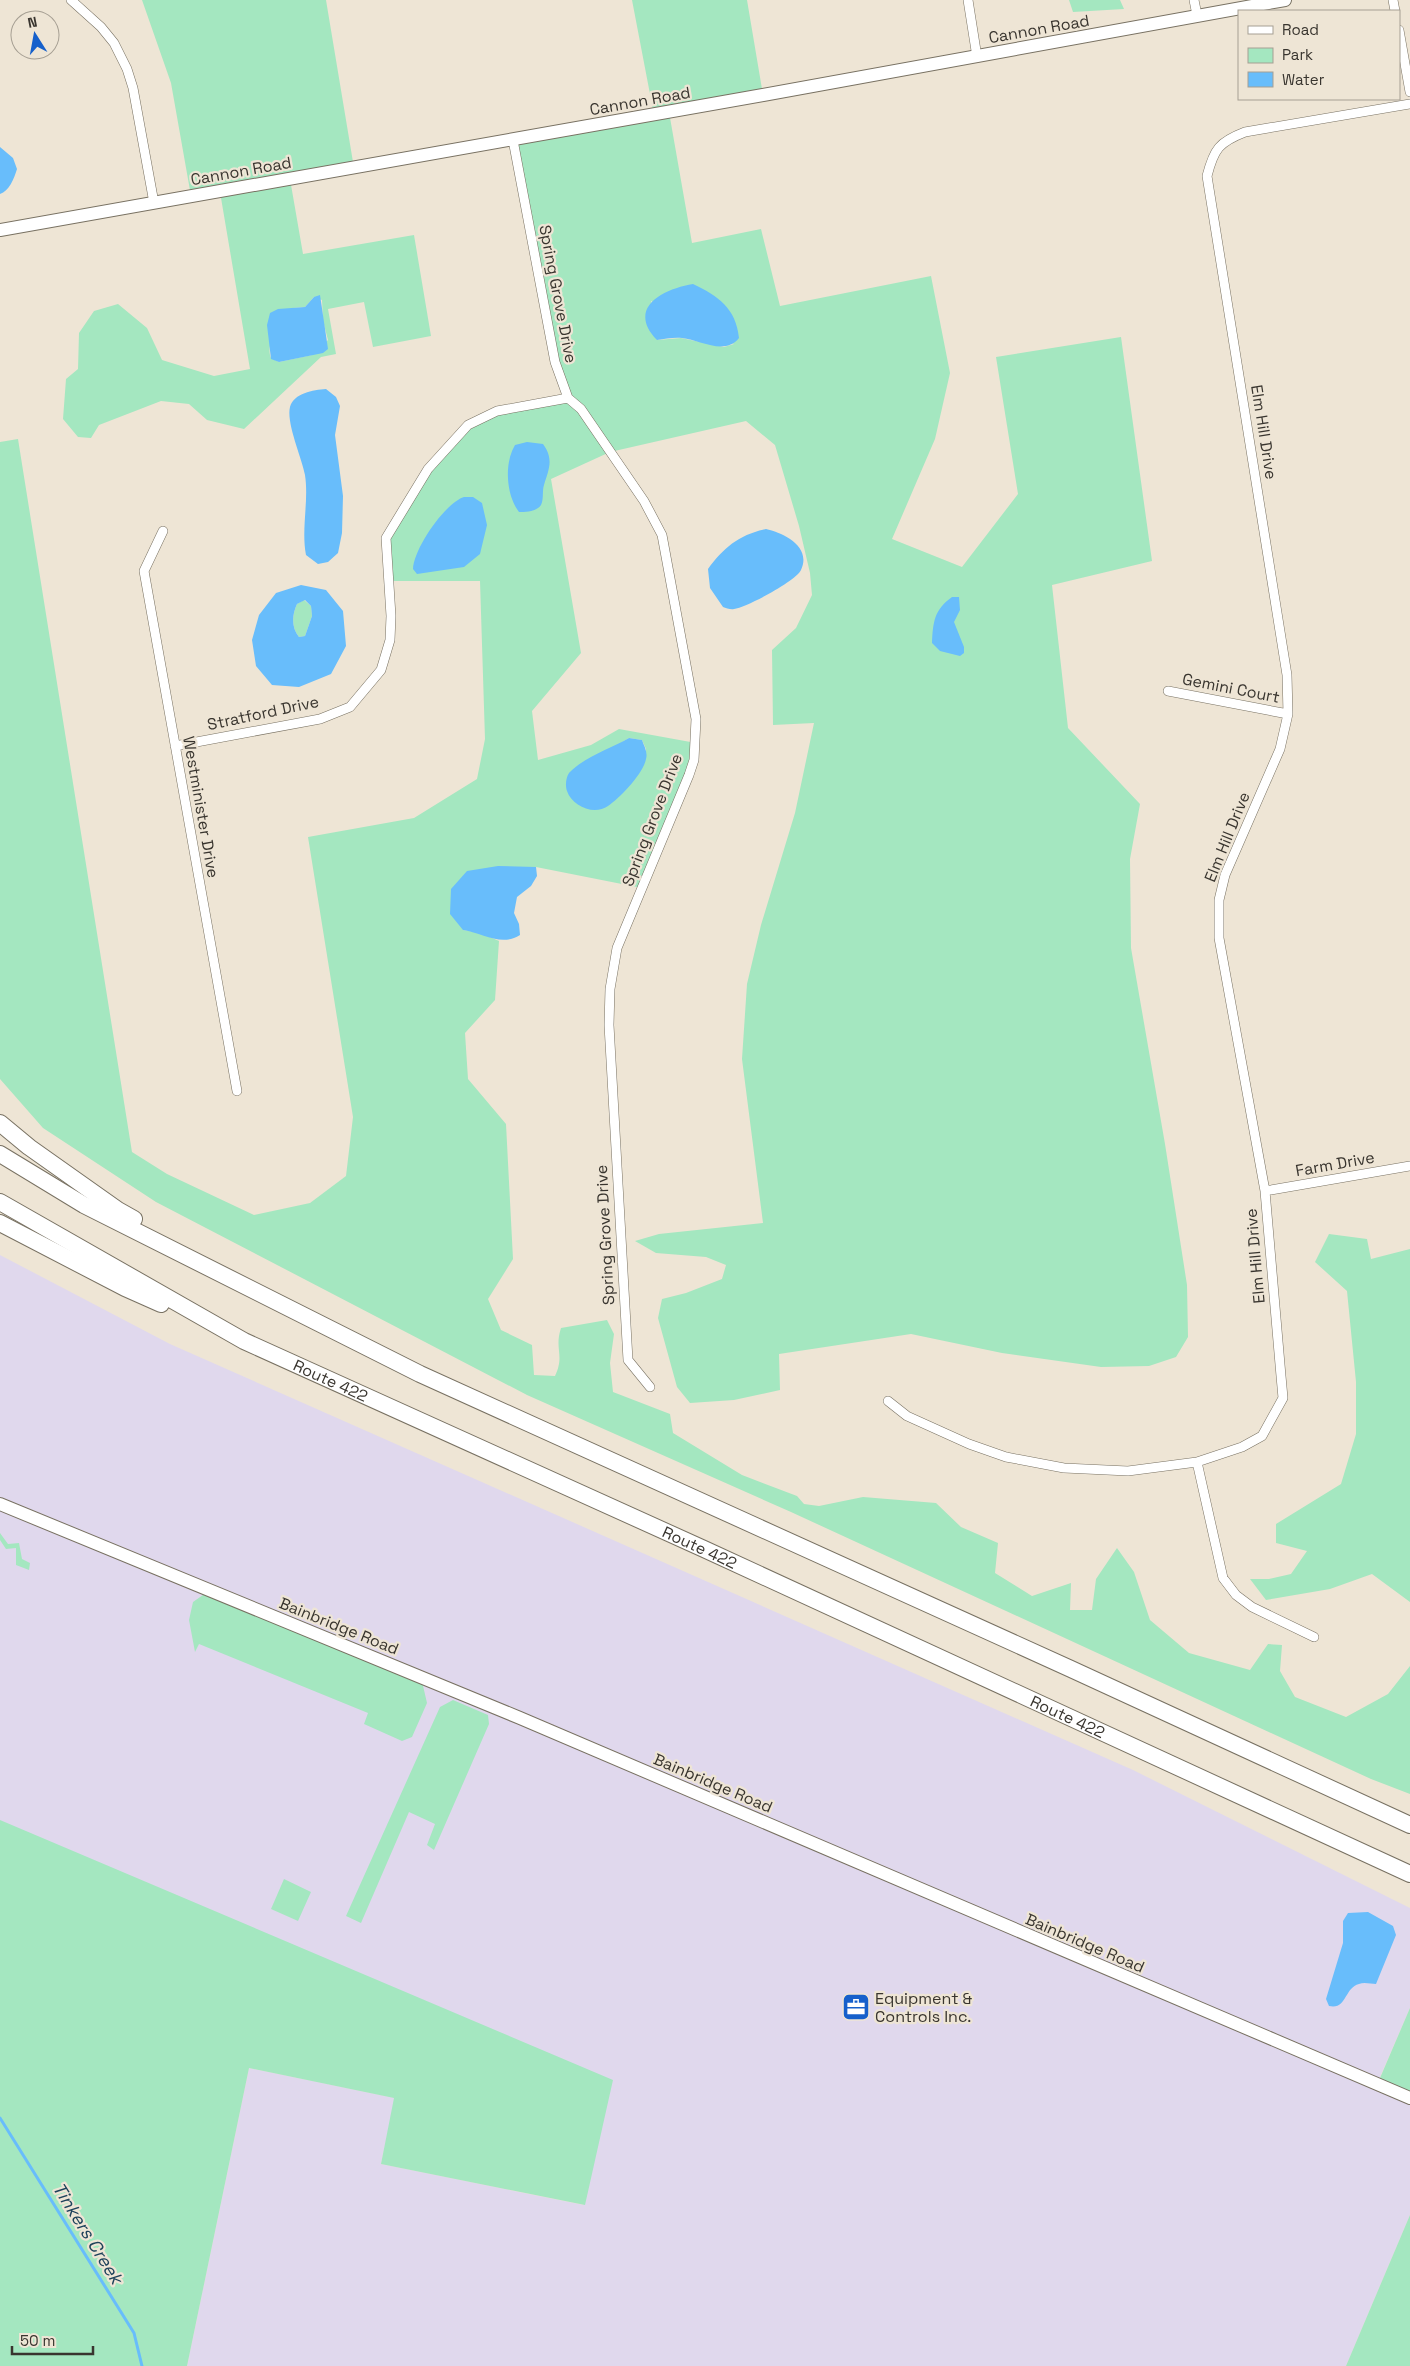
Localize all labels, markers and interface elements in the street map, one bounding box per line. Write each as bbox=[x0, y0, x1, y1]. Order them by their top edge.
north arrow bbox=[10, 10, 60, 60]
street label: Cannon Road bbox=[987, 10, 1091, 48]
legend bbox=[1238, 10, 1400, 100]
text: N bbox=[26, 13, 39, 32]
text: Road bbox=[1282, 20, 1319, 39]
text: Park bbox=[1282, 45, 1313, 64]
text: Water bbox=[1282, 70, 1325, 89]
street label: Cannon Road bbox=[588, 82, 692, 120]
street label: Cannon Road bbox=[189, 152, 293, 190]
street label: Spring Grove Drive bbox=[534, 223, 582, 365]
street label: Elm Hill Drive bbox=[1246, 383, 1282, 481]
street label: Gemini Court bbox=[1180, 668, 1282, 708]
street label: Stratford Drive bbox=[205, 691, 321, 735]
street label: Westminister Drive bbox=[178, 734, 224, 880]
street label: Spring Grove Drive bbox=[617, 751, 687, 889]
street label: Elm Hill Drive bbox=[1199, 789, 1255, 885]
street label: Farm Drive bbox=[1294, 1147, 1376, 1181]
street label: Spring Grove Drive bbox=[591, 1164, 619, 1306]
street label: Elm Hill Drive bbox=[1240, 1208, 1270, 1304]
street label: Route 422 bbox=[290, 1354, 371, 1406]
street label: Route 422 bbox=[659, 1521, 740, 1573]
street label: Bainbridge Road bbox=[276, 1592, 402, 1660]
street label: Route 422 bbox=[1027, 1690, 1108, 1743]
street label: Bainbridge Road bbox=[650, 1748, 776, 1818]
street label: Bainbridge Road bbox=[1022, 1908, 1148, 1978]
place label: Equipment & Controls Inc. bbox=[875, 1988, 973, 2027]
office icon: Equipment & Controls Inc. bbox=[841, 1992, 871, 2022]
water label: Tinkers Creek bbox=[48, 2178, 130, 2290]
scale bar bbox=[12, 2324, 94, 2356]
text: 50 m bbox=[20, 2331, 55, 2350]

